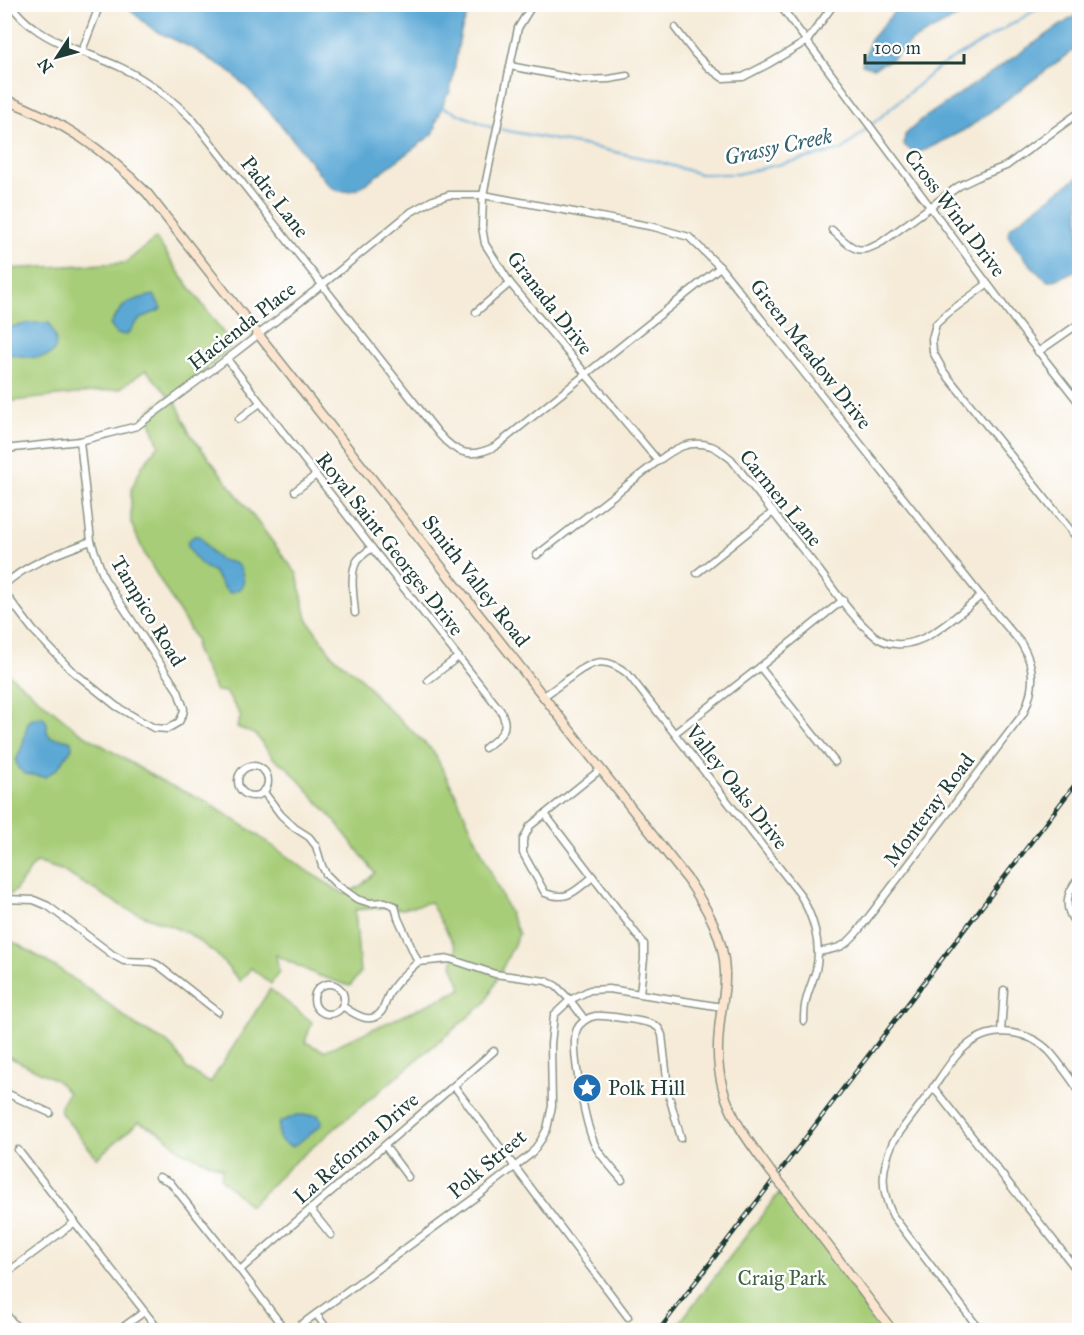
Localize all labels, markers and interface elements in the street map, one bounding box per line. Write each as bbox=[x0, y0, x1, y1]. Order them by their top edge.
north arrow bbox=[27, 27, 87, 87]
scale bar bbox=[865, 27, 964, 65]
text: 100 m bbox=[874, 37, 921, 59]
text: N bbox=[33, 54, 57, 77]
water label: Grassy Creek bbox=[722, 122, 835, 171]
street label: Cross Wind Drive bbox=[898, 144, 1012, 282]
street label: Padre Lane bbox=[235, 151, 315, 243]
street label: Granada Drive bbox=[501, 246, 599, 360]
street label: Green Meadow Drive bbox=[744, 274, 878, 435]
street label: Hacienda Place bbox=[183, 276, 301, 376]
street label: Carmen Lane bbox=[734, 444, 828, 552]
street label: Royal Saint Georges Drive bbox=[310, 447, 470, 641]
street label: Smith Valley Road bbox=[417, 510, 536, 652]
street label: Tampico Road bbox=[105, 551, 191, 672]
street label: Valley Oaks Drive bbox=[680, 719, 794, 855]
street label: Monteray Road bbox=[878, 748, 980, 872]
place icon: Polk Hill bbox=[571, 1072, 603, 1104]
place label: Polk Hill bbox=[608, 1075, 686, 1101]
street label: La Reforma Drive bbox=[288, 1086, 424, 1209]
street label: Polk Street bbox=[443, 1123, 532, 1204]
park label: Craig Park bbox=[737, 1265, 827, 1291]

